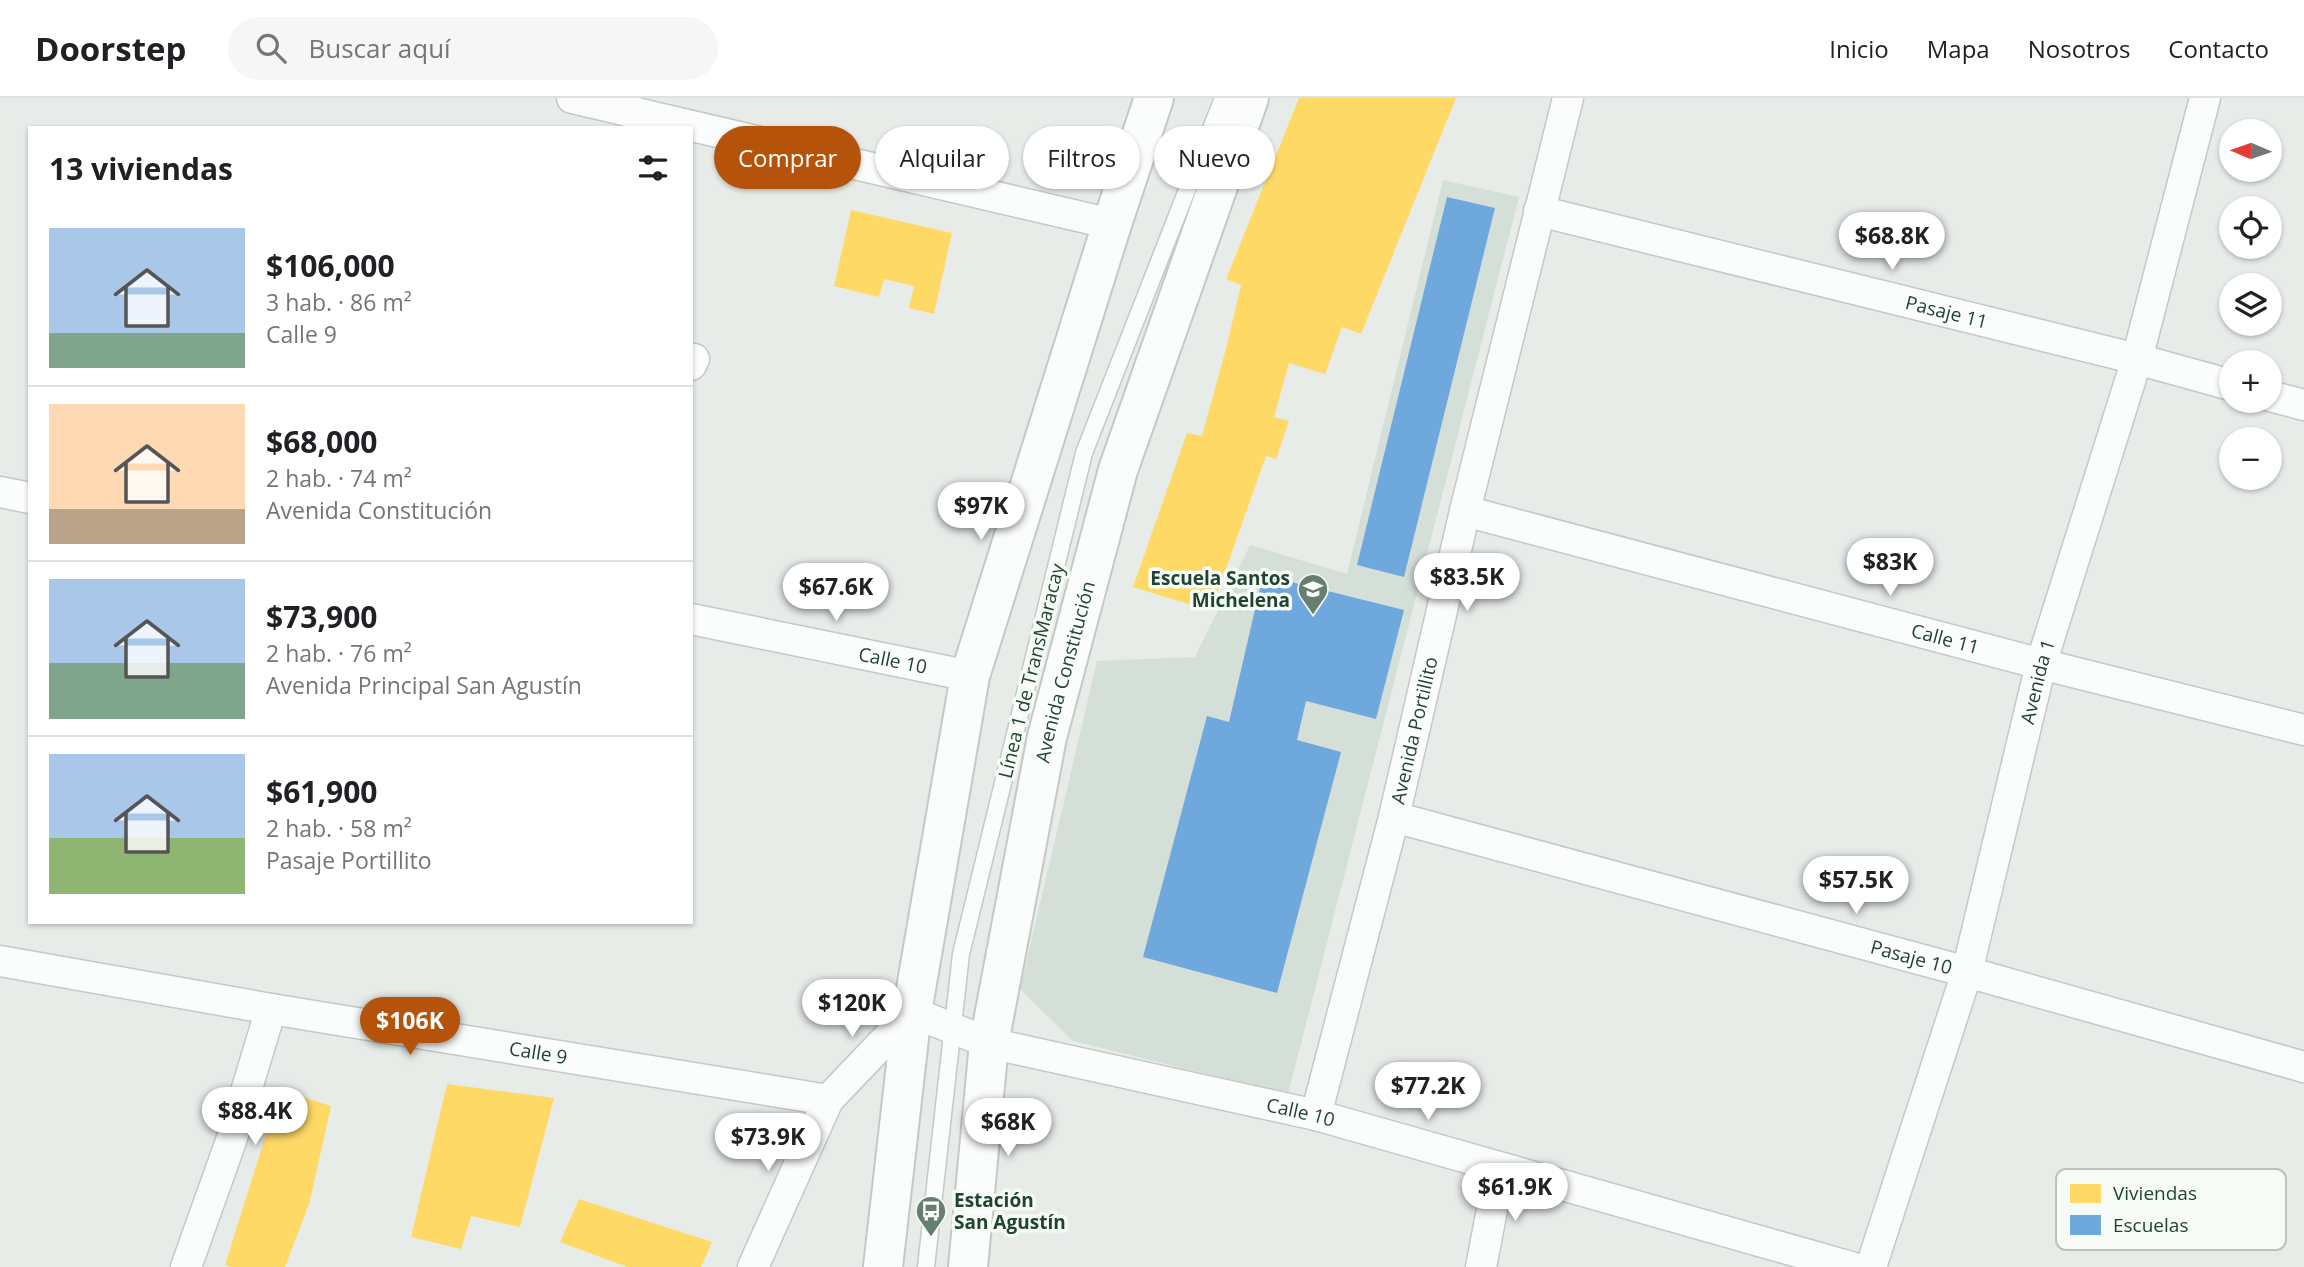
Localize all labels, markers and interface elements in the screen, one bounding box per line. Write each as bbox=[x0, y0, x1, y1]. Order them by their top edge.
search box bbox=[228, 17, 718, 80]
text: Doorstep bbox=[35, 26, 186, 71]
icon: search bbox=[252, 29, 290, 67]
text: Buscar aquí bbox=[308, 30, 451, 66]
text: Inicio bbox=[1829, 32, 1889, 65]
text: Mapa bbox=[1927, 32, 1990, 65]
text: Nosotros bbox=[2028, 32, 2130, 65]
text: Contacto bbox=[2168, 32, 2269, 65]
north arrow bbox=[2219, 119, 2282, 182]
map controls bbox=[2219, 119, 2282, 490]
chip: Comprar bbox=[714, 126, 861, 189]
chip: Alquilar bbox=[875, 126, 1009, 189]
chip: Filtros bbox=[1023, 126, 1140, 189]
chip: Nuevo bbox=[1154, 126, 1275, 189]
text: 13 viviendas bbox=[49, 148, 233, 189]
icon: filters bbox=[634, 149, 672, 187]
button: locate bbox=[2219, 196, 2282, 259]
pin: $68.8K bbox=[1835, 212, 1949, 272]
text: $68.8K bbox=[1855, 219, 1929, 251]
text: $106,000 bbox=[266, 245, 395, 286]
icon: home bbox=[105, 256, 189, 340]
button: layers bbox=[2219, 273, 2282, 336]
text: 3 hab. · 86 m² bbox=[266, 286, 412, 318]
street label: Pasaje 11 bbox=[1903, 289, 1990, 335]
text: Calle 9 bbox=[266, 318, 337, 350]
button: + bbox=[2219, 350, 2282, 413]
text: $68,000 bbox=[266, 421, 377, 462]
button: − bbox=[2219, 427, 2282, 490]
icon: home bbox=[105, 432, 189, 516]
text: 2 hab. · 74 m² bbox=[266, 462, 412, 494]
pin: $97K bbox=[940, 482, 1022, 542]
text: $97K bbox=[954, 489, 1008, 521]
text: Avenida Constitución bbox=[266, 494, 492, 526]
pin: $83K bbox=[1849, 538, 1931, 598]
text: $83K bbox=[1863, 545, 1917, 577]
pin: $83.5K bbox=[1410, 554, 1524, 613]
text: $83.5K bbox=[1430, 560, 1504, 592]
street label: Línea 1 de TransMaracay bbox=[992, 561, 1070, 781]
pin: $67.6K bbox=[779, 564, 893, 623]
place label: Escuela Santos Michelena bbox=[1150, 565, 1290, 613]
text: $67.6K bbox=[799, 570, 873, 602]
school or university icon: Escuela Santos Michelena bbox=[1296, 572, 1330, 616]
street label: Avenida Constitución bbox=[1029, 578, 1101, 765]
text: $73,900 bbox=[266, 596, 377, 637]
icon: home bbox=[105, 607, 189, 691]
street label: Calle 11 bbox=[1908, 617, 1982, 660]
street label: Avenida 1 bbox=[2014, 636, 2061, 727]
text: 2 hab. · 76 m² bbox=[266, 637, 412, 669]
street label: Calle 10 bbox=[856, 641, 929, 680]
street label: Avenida Portillito bbox=[1384, 654, 1444, 807]
text: Avenida Principal San Agustín bbox=[266, 669, 582, 701]
text: $61,900 bbox=[266, 771, 377, 812]
icon: home bbox=[105, 782, 189, 866]
text: 2 hab. · 58 m² bbox=[266, 812, 412, 844]
text: Pasaje Portillito bbox=[266, 844, 432, 876]
pin: $57.5K bbox=[1799, 856, 1913, 916]
text: $57.5K bbox=[1819, 863, 1893, 895]
street label: Pasaje 10 bbox=[1868, 933, 1955, 980]
pin: $120K bbox=[803, 979, 901, 1039]
text: $120K bbox=[818, 986, 886, 1018]
pin: $106K bbox=[361, 998, 459, 1057]
text: $106K bbox=[376, 1004, 444, 1036]
street label: Calle 9 bbox=[507, 1035, 569, 1070]
pin: $77.2K bbox=[1371, 1062, 1485, 1122]
text: $77.2K bbox=[1391, 1069, 1465, 1101]
pin: $88.4K bbox=[198, 1088, 312, 1147]
street label: Calle 10 bbox=[1264, 1091, 1338, 1133]
text: $88.4K bbox=[218, 1094, 292, 1126]
pin: $68K bbox=[967, 1098, 1049, 1158]
text: $68K bbox=[981, 1105, 1035, 1137]
pin: $73.9K bbox=[711, 1114, 825, 1173]
text: $73.9K bbox=[731, 1120, 805, 1152]
pin: $61.9K bbox=[1458, 1164, 1572, 1223]
legend bbox=[2056, 1169, 2286, 1250]
text: $61.9K bbox=[1478, 1170, 1552, 1202]
text: Viviendas bbox=[2113, 1180, 2197, 1206]
place label: Estación San Agustín bbox=[954, 1187, 1066, 1235]
bus stop icon: Estación San Agustín bbox=[914, 1194, 948, 1238]
text: Escuelas bbox=[2113, 1212, 2188, 1238]

